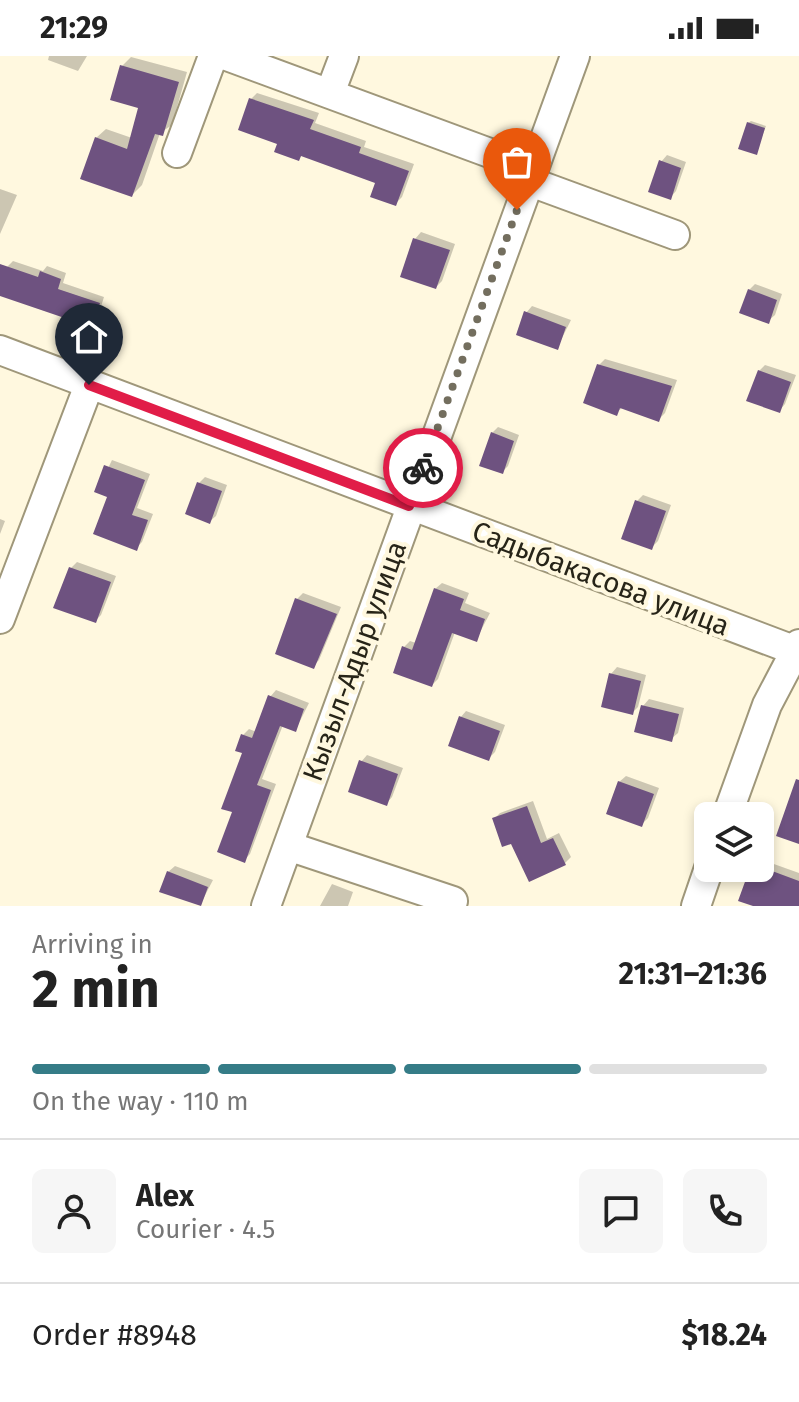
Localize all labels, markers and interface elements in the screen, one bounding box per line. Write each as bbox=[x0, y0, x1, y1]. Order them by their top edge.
text: 21:29 bbox=[40, 10, 108, 46]
pin bbox=[483, 128, 551, 210]
icon: bag bbox=[495, 140, 539, 184]
pin bbox=[55, 303, 123, 385]
icon: home bbox=[67, 315, 111, 359]
courier bbox=[383, 428, 463, 508]
icon: bike bbox=[401, 446, 445, 490]
street label: Садыбакасова улица bbox=[468, 514, 734, 643]
street label: Кызыл-Адыр улица bbox=[296, 537, 413, 786]
map controls bbox=[694, 802, 774, 882]
button: layers bbox=[694, 802, 774, 882]
text: Arriving in bbox=[32, 929, 153, 960]
text: 21:31–21:36 bbox=[619, 956, 767, 992]
text: 2 min bbox=[32, 958, 160, 1021]
text: On the way · 110 m bbox=[32, 1086, 249, 1117]
button: person bbox=[32, 1169, 116, 1253]
button: chat bbox=[579, 1169, 663, 1253]
button: phone bbox=[683, 1169, 767, 1253]
text: Alex bbox=[136, 1178, 194, 1214]
text: Courier · 4.5 bbox=[136, 1214, 275, 1245]
text: Order #8948 bbox=[32, 1317, 197, 1353]
text: $18.24 bbox=[681, 1317, 767, 1353]

